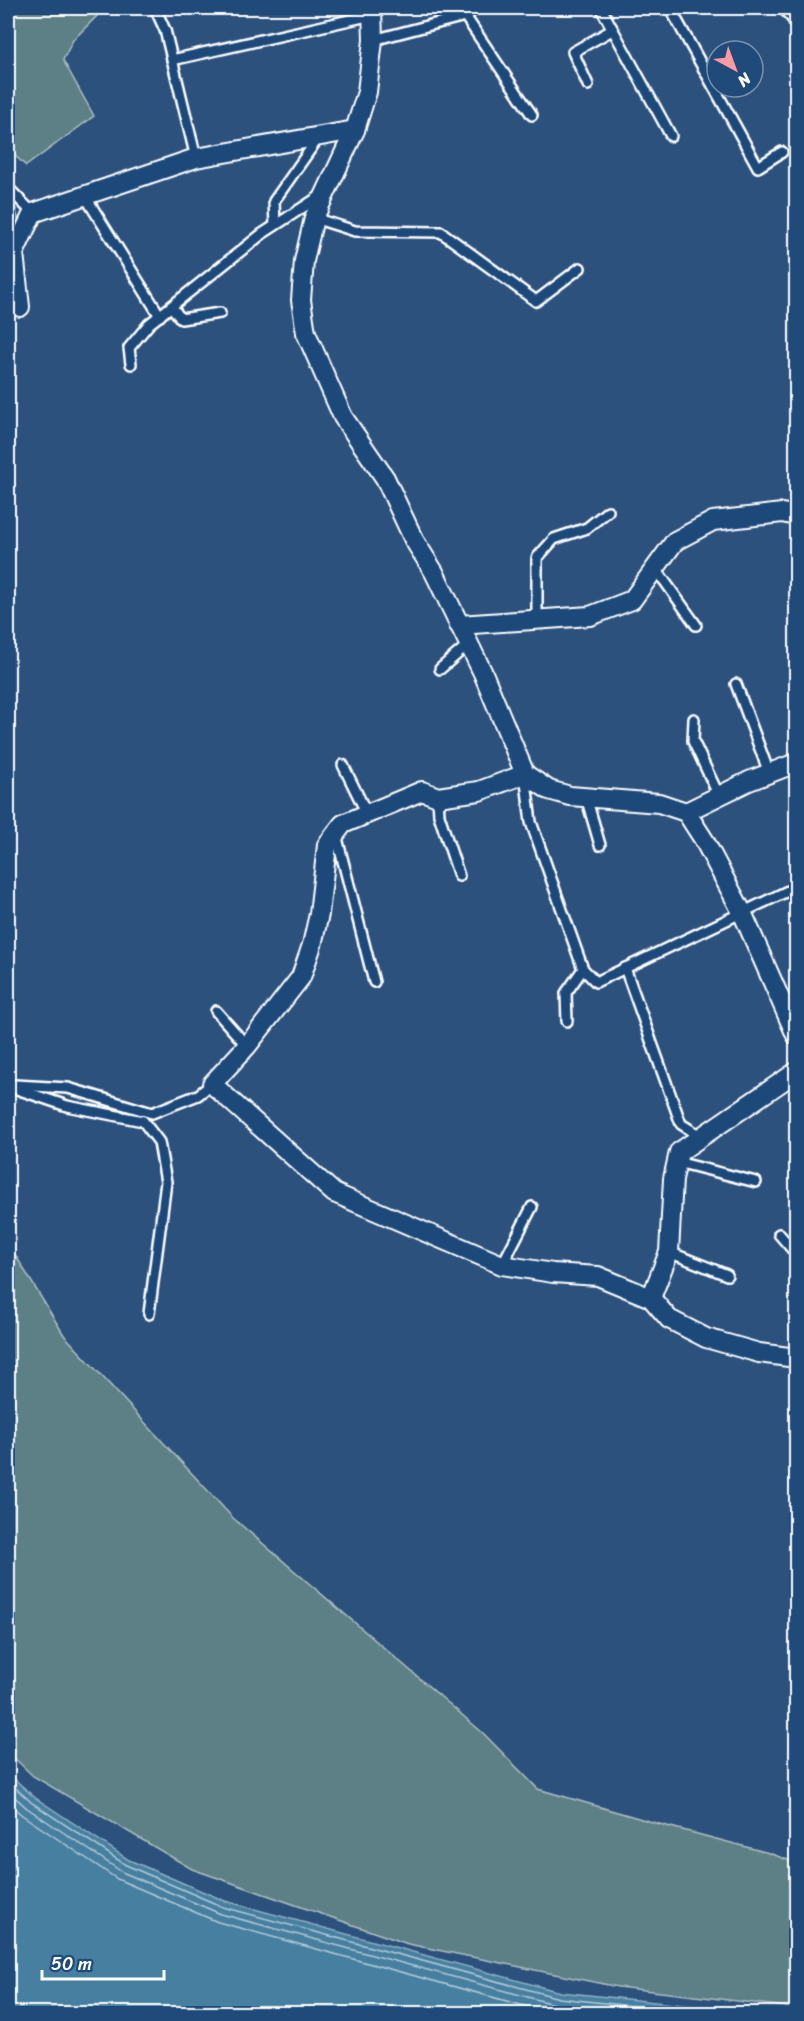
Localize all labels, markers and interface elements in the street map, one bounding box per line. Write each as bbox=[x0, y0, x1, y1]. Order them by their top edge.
north arrow bbox=[705, 39, 765, 99]
text: N bbox=[730, 65, 759, 95]
scale bar bbox=[42, 1943, 164, 1981]
text: 50 m bbox=[51, 1948, 92, 1980]

